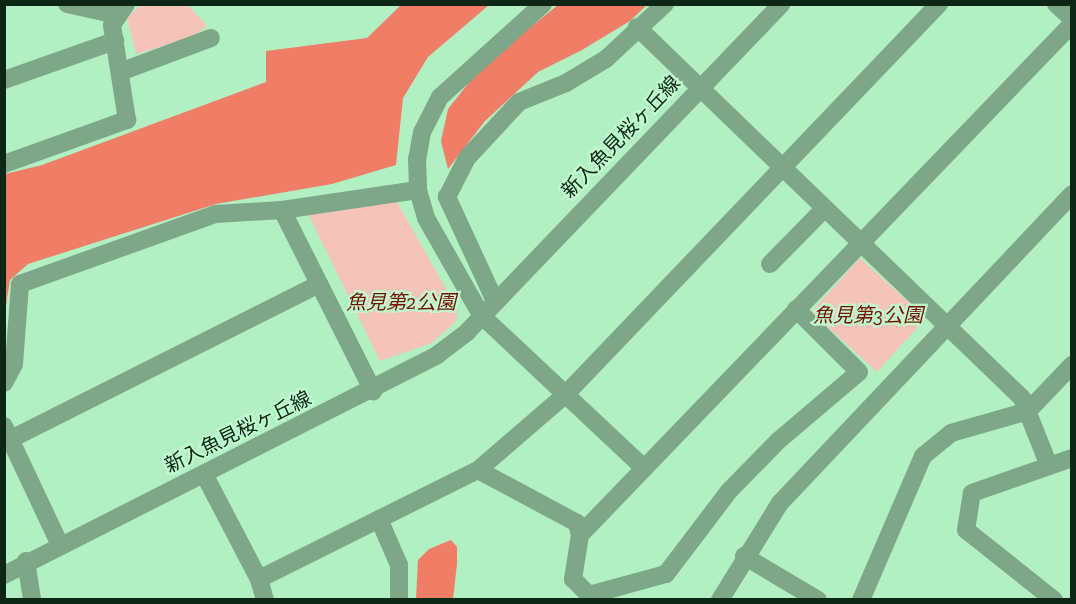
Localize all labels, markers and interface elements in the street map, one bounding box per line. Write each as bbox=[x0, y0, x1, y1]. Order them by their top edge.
street label: 新入魚見桜ヶ丘線 bbox=[557, 71, 685, 203]
park label: 魚見第2公園 bbox=[346, 290, 456, 314]
park label: 魚見第3公園 bbox=[813, 303, 923, 327]
street label: 新入魚見桜ヶ丘線 bbox=[161, 386, 315, 478]

